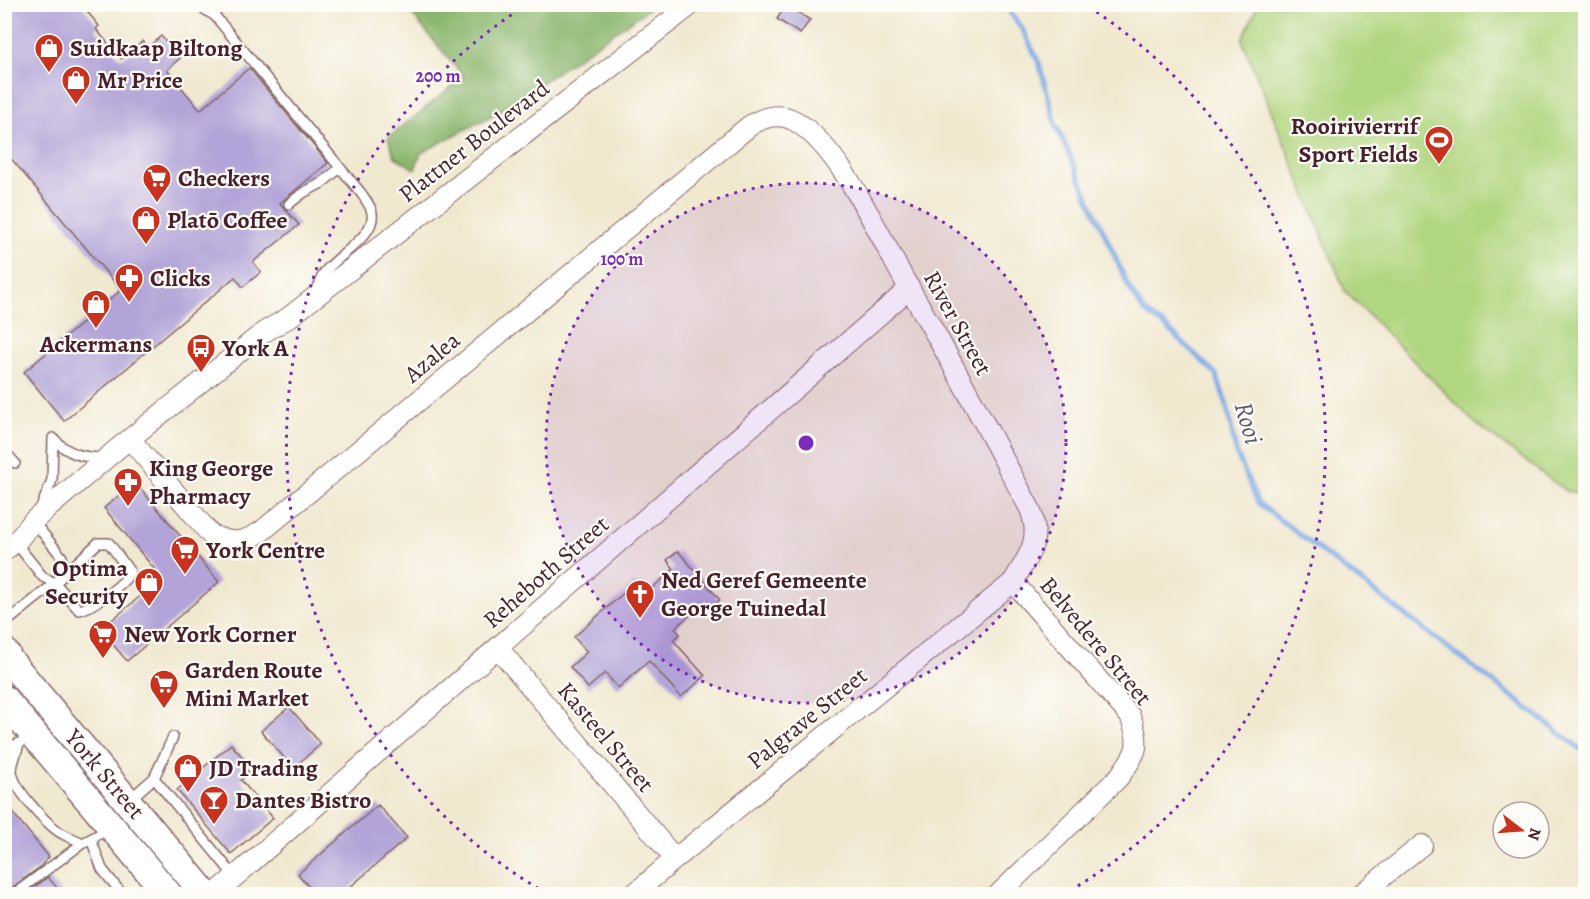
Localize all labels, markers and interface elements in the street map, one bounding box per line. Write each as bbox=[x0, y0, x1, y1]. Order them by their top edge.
shop icon: Suidkaap Biltong bbox=[33, 32, 65, 74]
place label: Suidkaap Biltong bbox=[70, 32, 243, 64]
shop icon: Mr Price bbox=[60, 64, 92, 106]
place label: Mr Price bbox=[97, 64, 183, 96]
text: 200 m bbox=[415, 64, 461, 88]
street label: Plattner Boulevard bbox=[392, 72, 556, 210]
place label: Rooirivierrif Sport Fields bbox=[1290, 110, 1422, 170]
sports icon: Rooirivierrif Sport Fields bbox=[1423, 124, 1455, 166]
supermarket icon: Checkers bbox=[141, 162, 173, 204]
place label: Checkers bbox=[178, 162, 270, 194]
shop icon: Platō Coffee bbox=[130, 204, 162, 246]
place label: Platō Coffee bbox=[167, 204, 288, 236]
text: 100 m bbox=[601, 247, 643, 271]
pharmacy icon: Clicks bbox=[113, 262, 145, 304]
place label: Clicks bbox=[150, 262, 211, 294]
street label: River Street bbox=[916, 265, 1000, 381]
shop icon: Ackermans bbox=[80, 288, 112, 330]
street label: Azalea bbox=[396, 324, 467, 390]
place label: Ackermans bbox=[39, 328, 152, 360]
bus stop icon: York A bbox=[185, 332, 217, 374]
place label: York A bbox=[221, 332, 289, 364]
water label: Rooi bbox=[1226, 398, 1271, 448]
centre of rings bbox=[796, 433, 816, 453]
place label: King George Pharmacy bbox=[149, 452, 273, 512]
pharmacy icon: King George Pharmacy bbox=[112, 466, 144, 508]
street label: Reheboth Street bbox=[476, 508, 616, 636]
supermarket icon: York Centre bbox=[169, 534, 201, 576]
place label: York Centre bbox=[205, 534, 325, 566]
place label: Optima Security bbox=[45, 552, 129, 612]
place label: Ned Geref Gemeente George Tuinedal bbox=[661, 564, 867, 624]
shop icon: Optima Security bbox=[133, 566, 165, 608]
street label: Belvedere Street bbox=[1033, 570, 1159, 712]
church icon: Ned Geref Gemeente George Tuinedal bbox=[624, 578, 656, 620]
supermarket icon: New York Corner bbox=[87, 618, 119, 660]
place label: New York Corner bbox=[124, 618, 297, 650]
place label: Garden Route Mini Market bbox=[185, 654, 323, 714]
street label: Palgrave Street bbox=[740, 659, 874, 776]
supermarket icon: Garden Route Mini Market bbox=[148, 668, 180, 710]
street label: Kasteel Street bbox=[550, 675, 662, 799]
street label: York Street bbox=[57, 721, 152, 826]
shop icon: JD Trading bbox=[172, 752, 204, 794]
place label: JD Trading bbox=[209, 752, 318, 784]
bar icon: Dantes Bistro bbox=[198, 784, 230, 826]
place label: Dantes Bistro bbox=[235, 784, 371, 816]
north arrow bbox=[1491, 800, 1551, 860]
text: N bbox=[1522, 825, 1547, 843]

